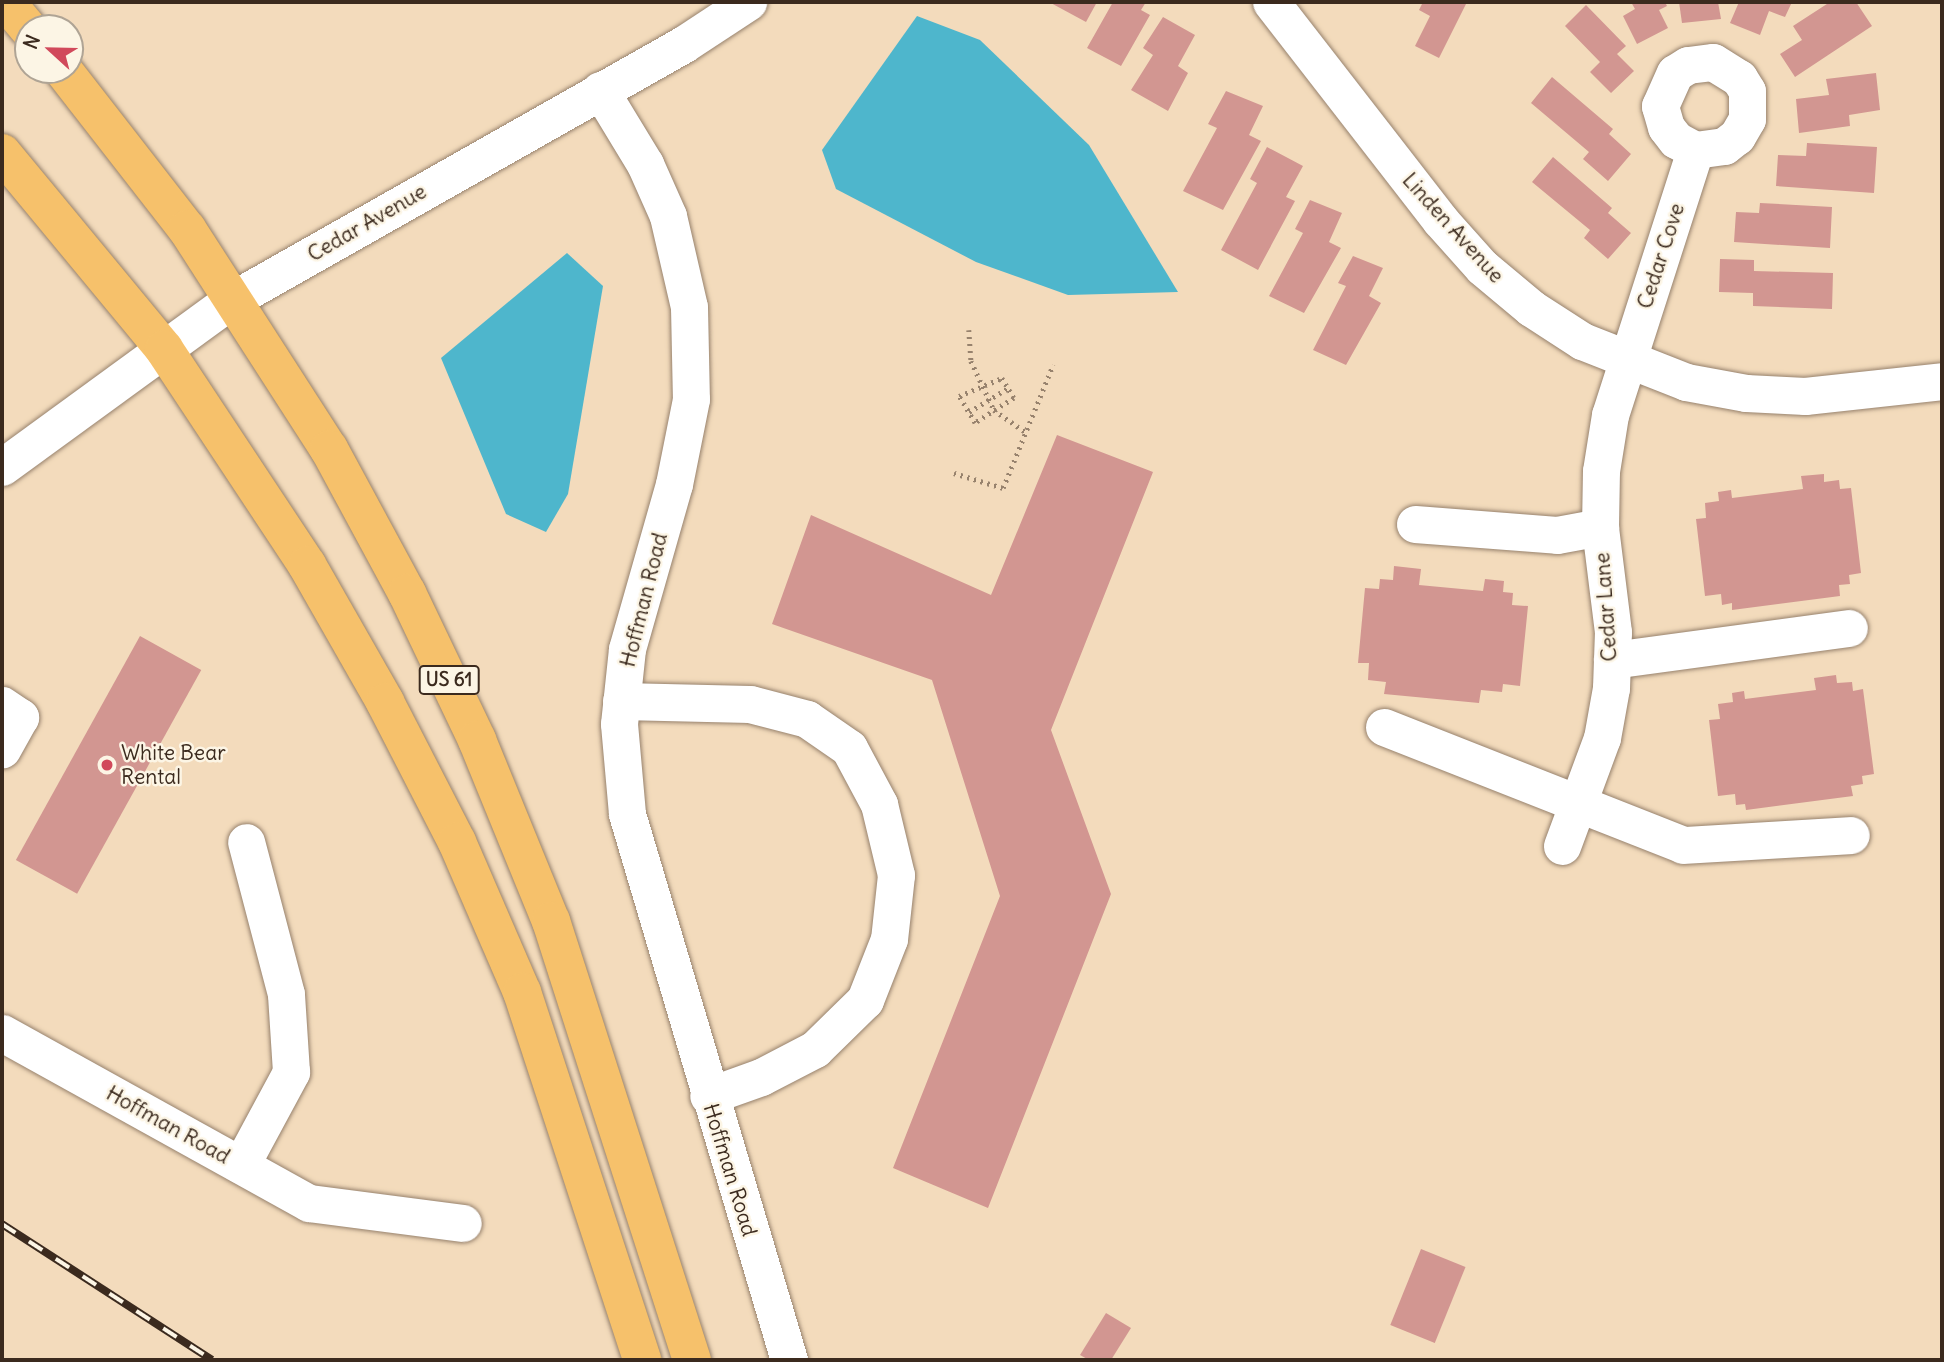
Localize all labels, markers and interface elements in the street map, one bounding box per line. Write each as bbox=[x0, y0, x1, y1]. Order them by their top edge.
north arrow bbox=[14, 14, 84, 84]
text: N bbox=[18, 31, 45, 52]
street label: Linden Avenue bbox=[1397, 168, 1509, 288]
street label: Cedar Avenue bbox=[303, 179, 431, 267]
street label: Cedar Cove bbox=[1632, 200, 1690, 312]
street label: Hoffman Road bbox=[615, 530, 673, 670]
street label: Cedar Lane bbox=[1590, 552, 1622, 662]
road number: US 61 bbox=[418, 664, 480, 695]
place label: White Bear Rental bbox=[121, 740, 226, 790]
marker: White Bear Rental bbox=[99, 757, 115, 773]
street label: Hoffman Road bbox=[102, 1081, 234, 1169]
street label: Hoffman Road bbox=[698, 1101, 762, 1239]

